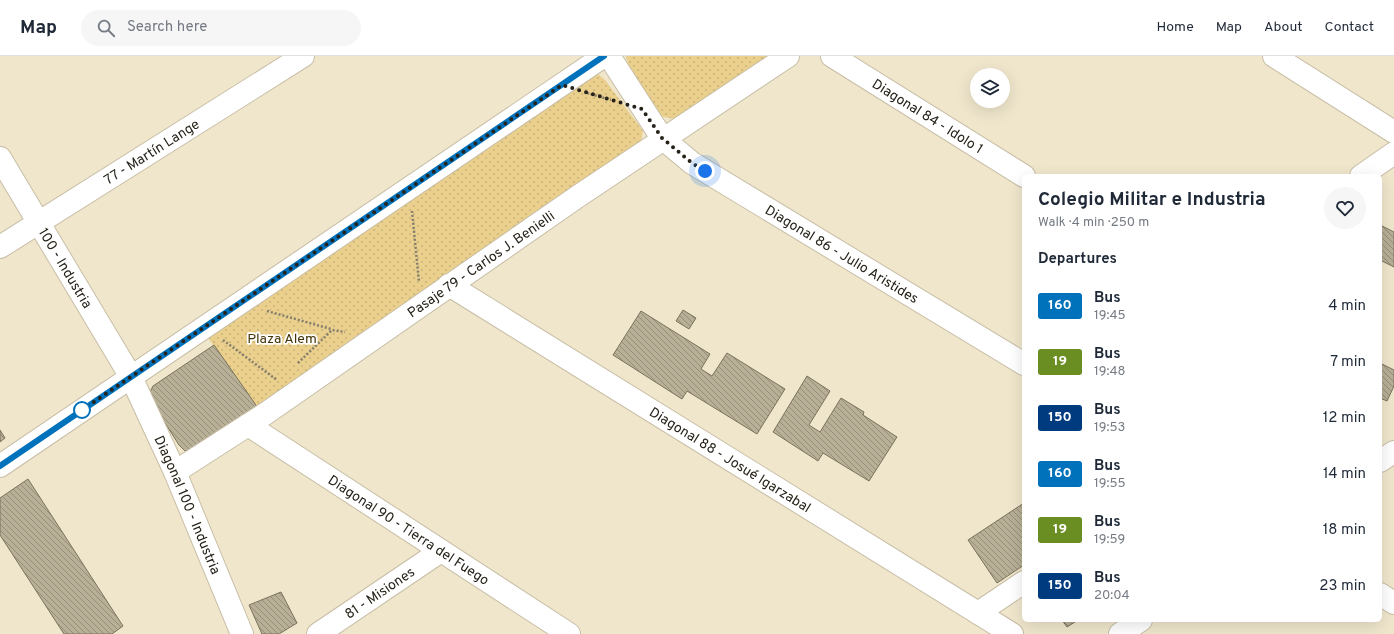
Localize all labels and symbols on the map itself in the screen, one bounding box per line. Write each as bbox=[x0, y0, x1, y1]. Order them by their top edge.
street label: Diagonal 84 - Idolo 1 bbox=[868, 76, 986, 158]
street label: 77 - Martín Lange bbox=[101, 116, 203, 189]
your location bbox=[695, 161, 715, 181]
street label: Diagonal 86 - Julio Aristides bbox=[761, 202, 921, 308]
street label: Pasaje 79 - Carlos J. Benielli bbox=[405, 208, 559, 322]
street label: 100 - Industria bbox=[34, 225, 95, 312]
park label: Plaza Alem bbox=[247, 331, 317, 348]
unlabelled marker bbox=[73, 401, 91, 419]
street label: Diagonal 88 - Josué Igarzabal bbox=[646, 404, 813, 517]
street label: Diagonal 100 - Industria bbox=[149, 433, 223, 577]
street label: Diagonal 90 - Tierra del Fuego bbox=[324, 472, 492, 590]
street label: 81 - Misiones bbox=[342, 564, 418, 623]

